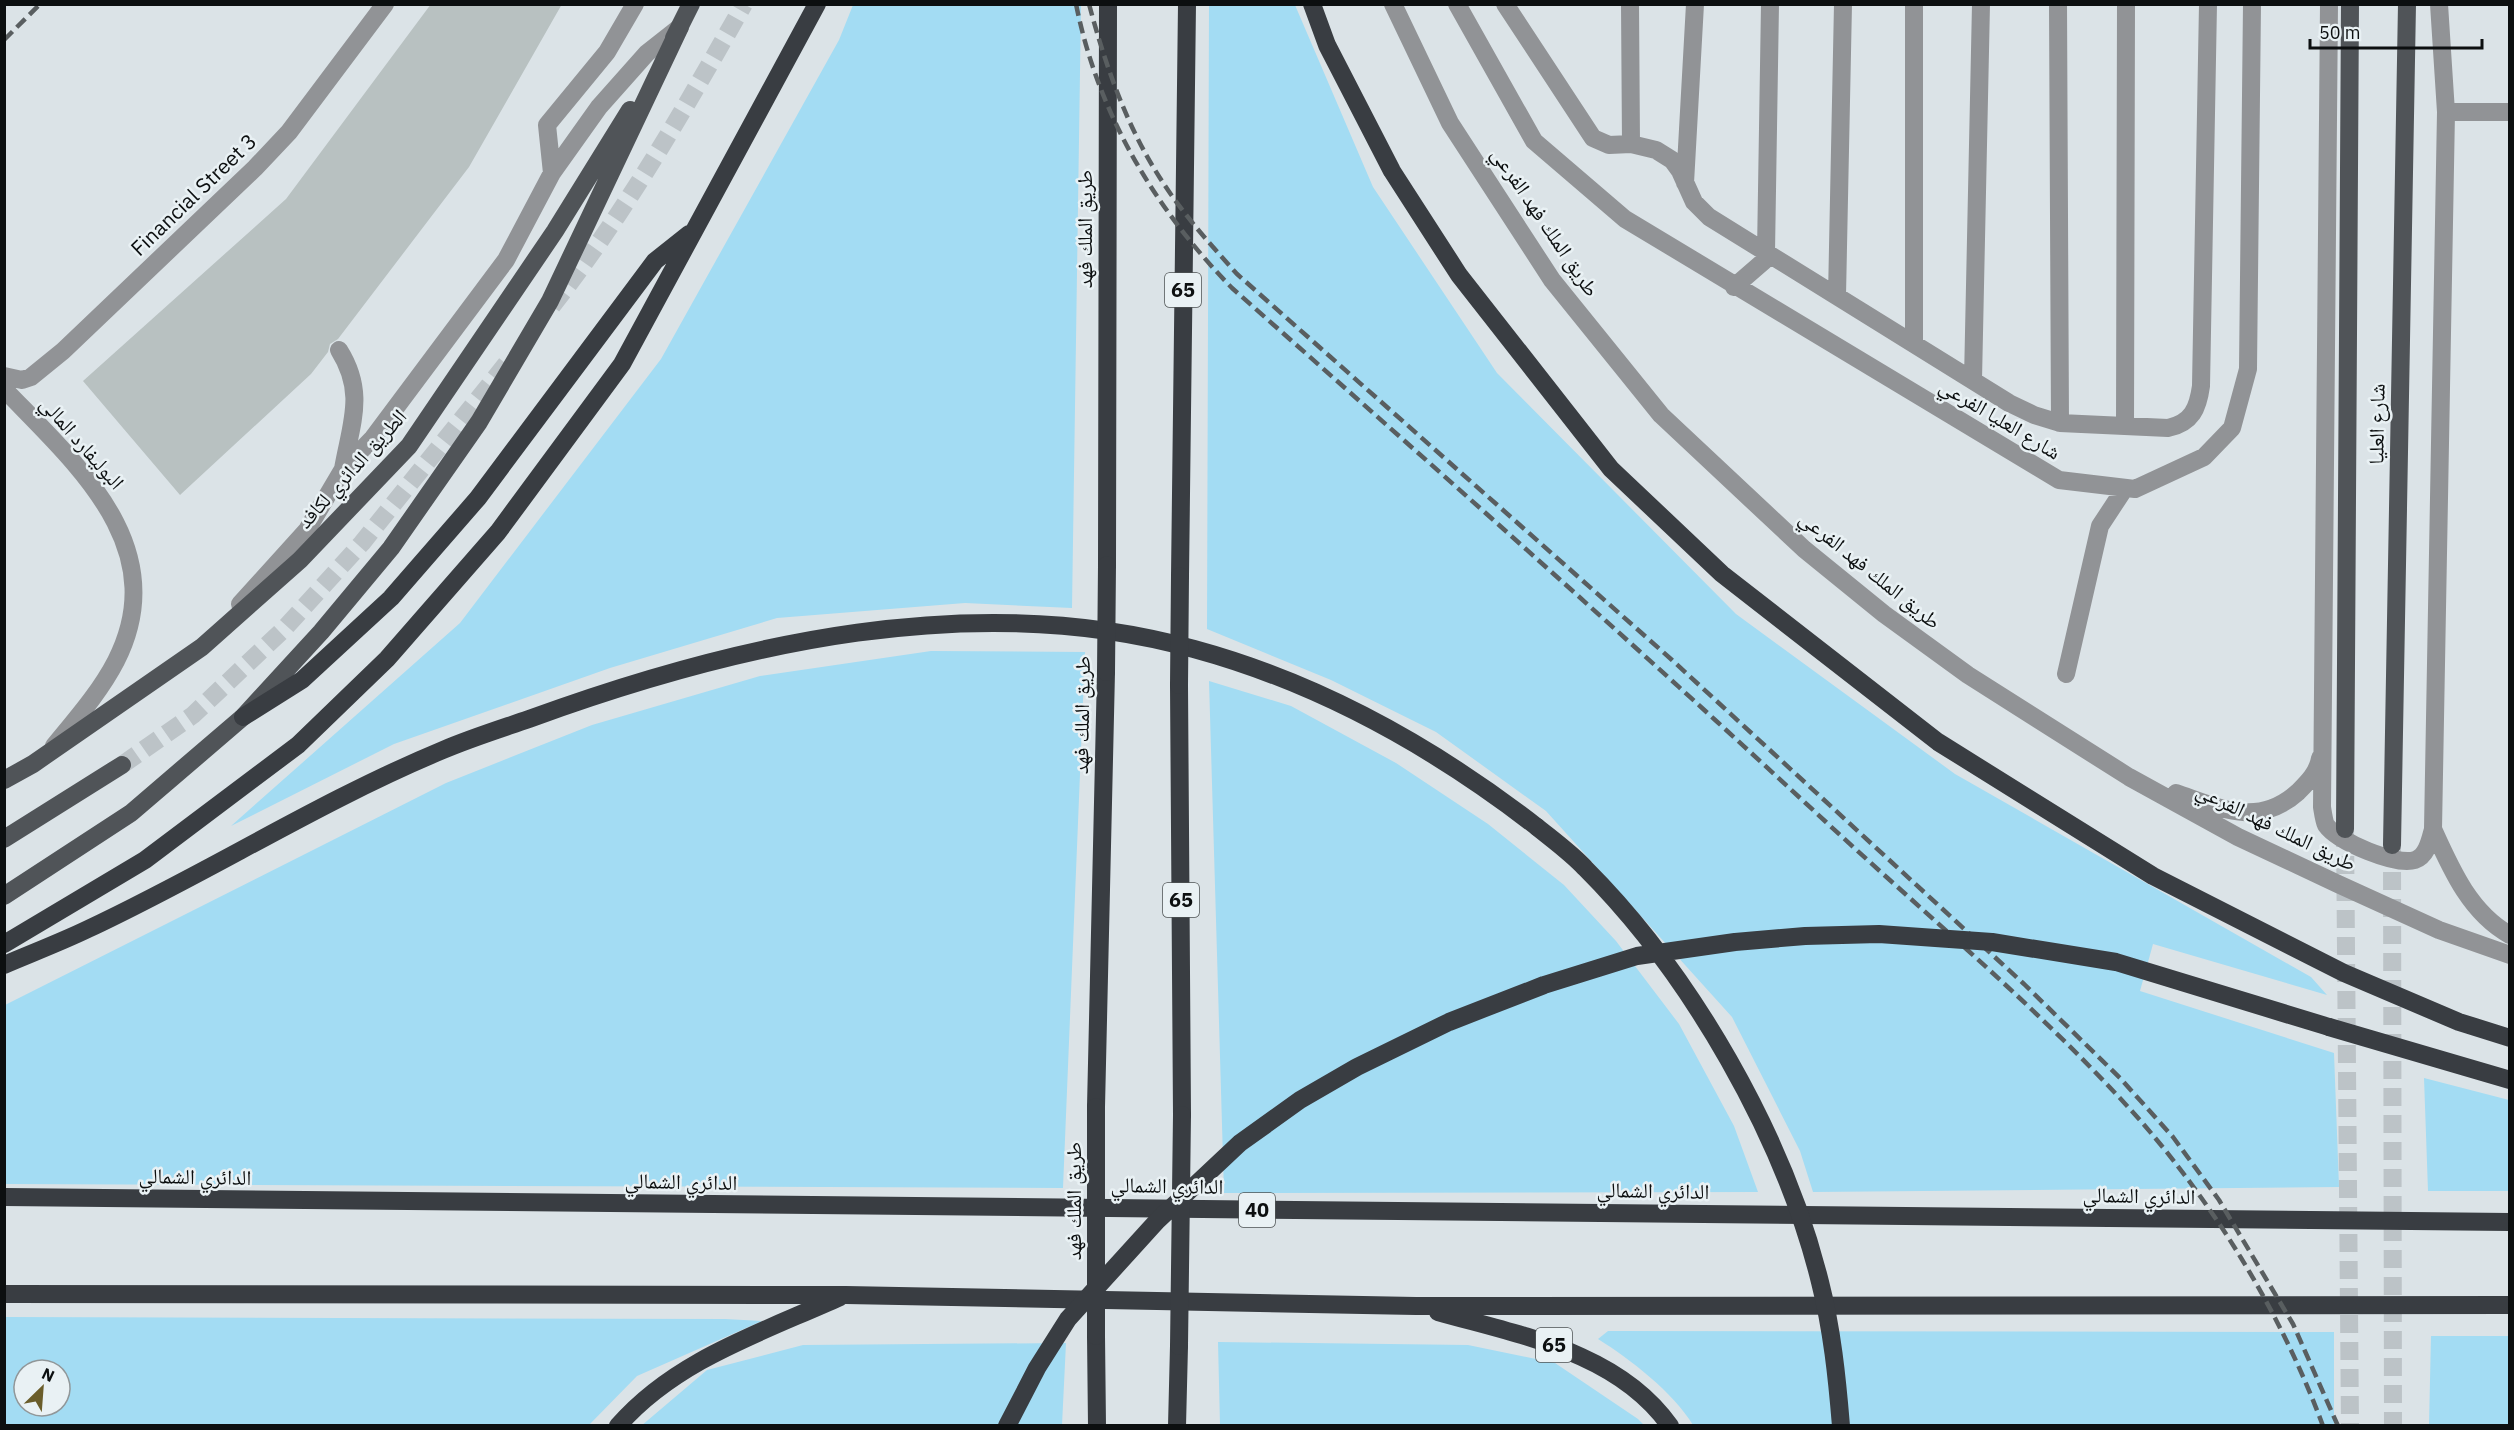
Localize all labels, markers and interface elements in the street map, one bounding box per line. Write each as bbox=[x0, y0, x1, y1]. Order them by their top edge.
scale bar bbox=[2310, 12, 2482, 50]
text: 50 m bbox=[2319, 21, 2361, 44]
street label: Financial Street 3 bbox=[124, 127, 262, 262]
street label: طريق الملك فهد الفرعي bbox=[1483, 141, 1606, 303]
street label: طريق الملك فهد bbox=[1070, 170, 1098, 288]
road number: 65 bbox=[1165, 273, 1201, 307]
street label: شارع العليا الفرعي bbox=[1933, 371, 2066, 468]
street label: شارع العليا bbox=[2361, 383, 2391, 465]
street label: البوليفارد المالي bbox=[32, 390, 131, 497]
street label: الطريق الدائري لكافد bbox=[290, 403, 415, 536]
street label: طريق الملك فهد الفرعي bbox=[1792, 503, 1947, 638]
street label: طريق الملك فهد bbox=[1066, 656, 1096, 774]
street label: طريق الملك فهد الفرعي bbox=[2190, 775, 2361, 880]
road number: 65 bbox=[1163, 883, 1199, 917]
street label: طريق الملك فهد bbox=[1059, 1142, 1087, 1260]
street label: الدائري الشمالي bbox=[138, 1161, 252, 1194]
street label: الدائري الشمالي bbox=[624, 1166, 738, 1199]
street label: الدائري الشمالي bbox=[1110, 1170, 1224, 1203]
street label: الدائري الشمالي bbox=[1596, 1175, 1710, 1208]
street label: الدائري الشمالي bbox=[2082, 1180, 2196, 1213]
road number: 40 bbox=[1239, 1193, 1275, 1227]
road number: 65 bbox=[1536, 1328, 1572, 1362]
north arrow bbox=[12, 1358, 72, 1418]
text: N bbox=[39, 1363, 58, 1386]

